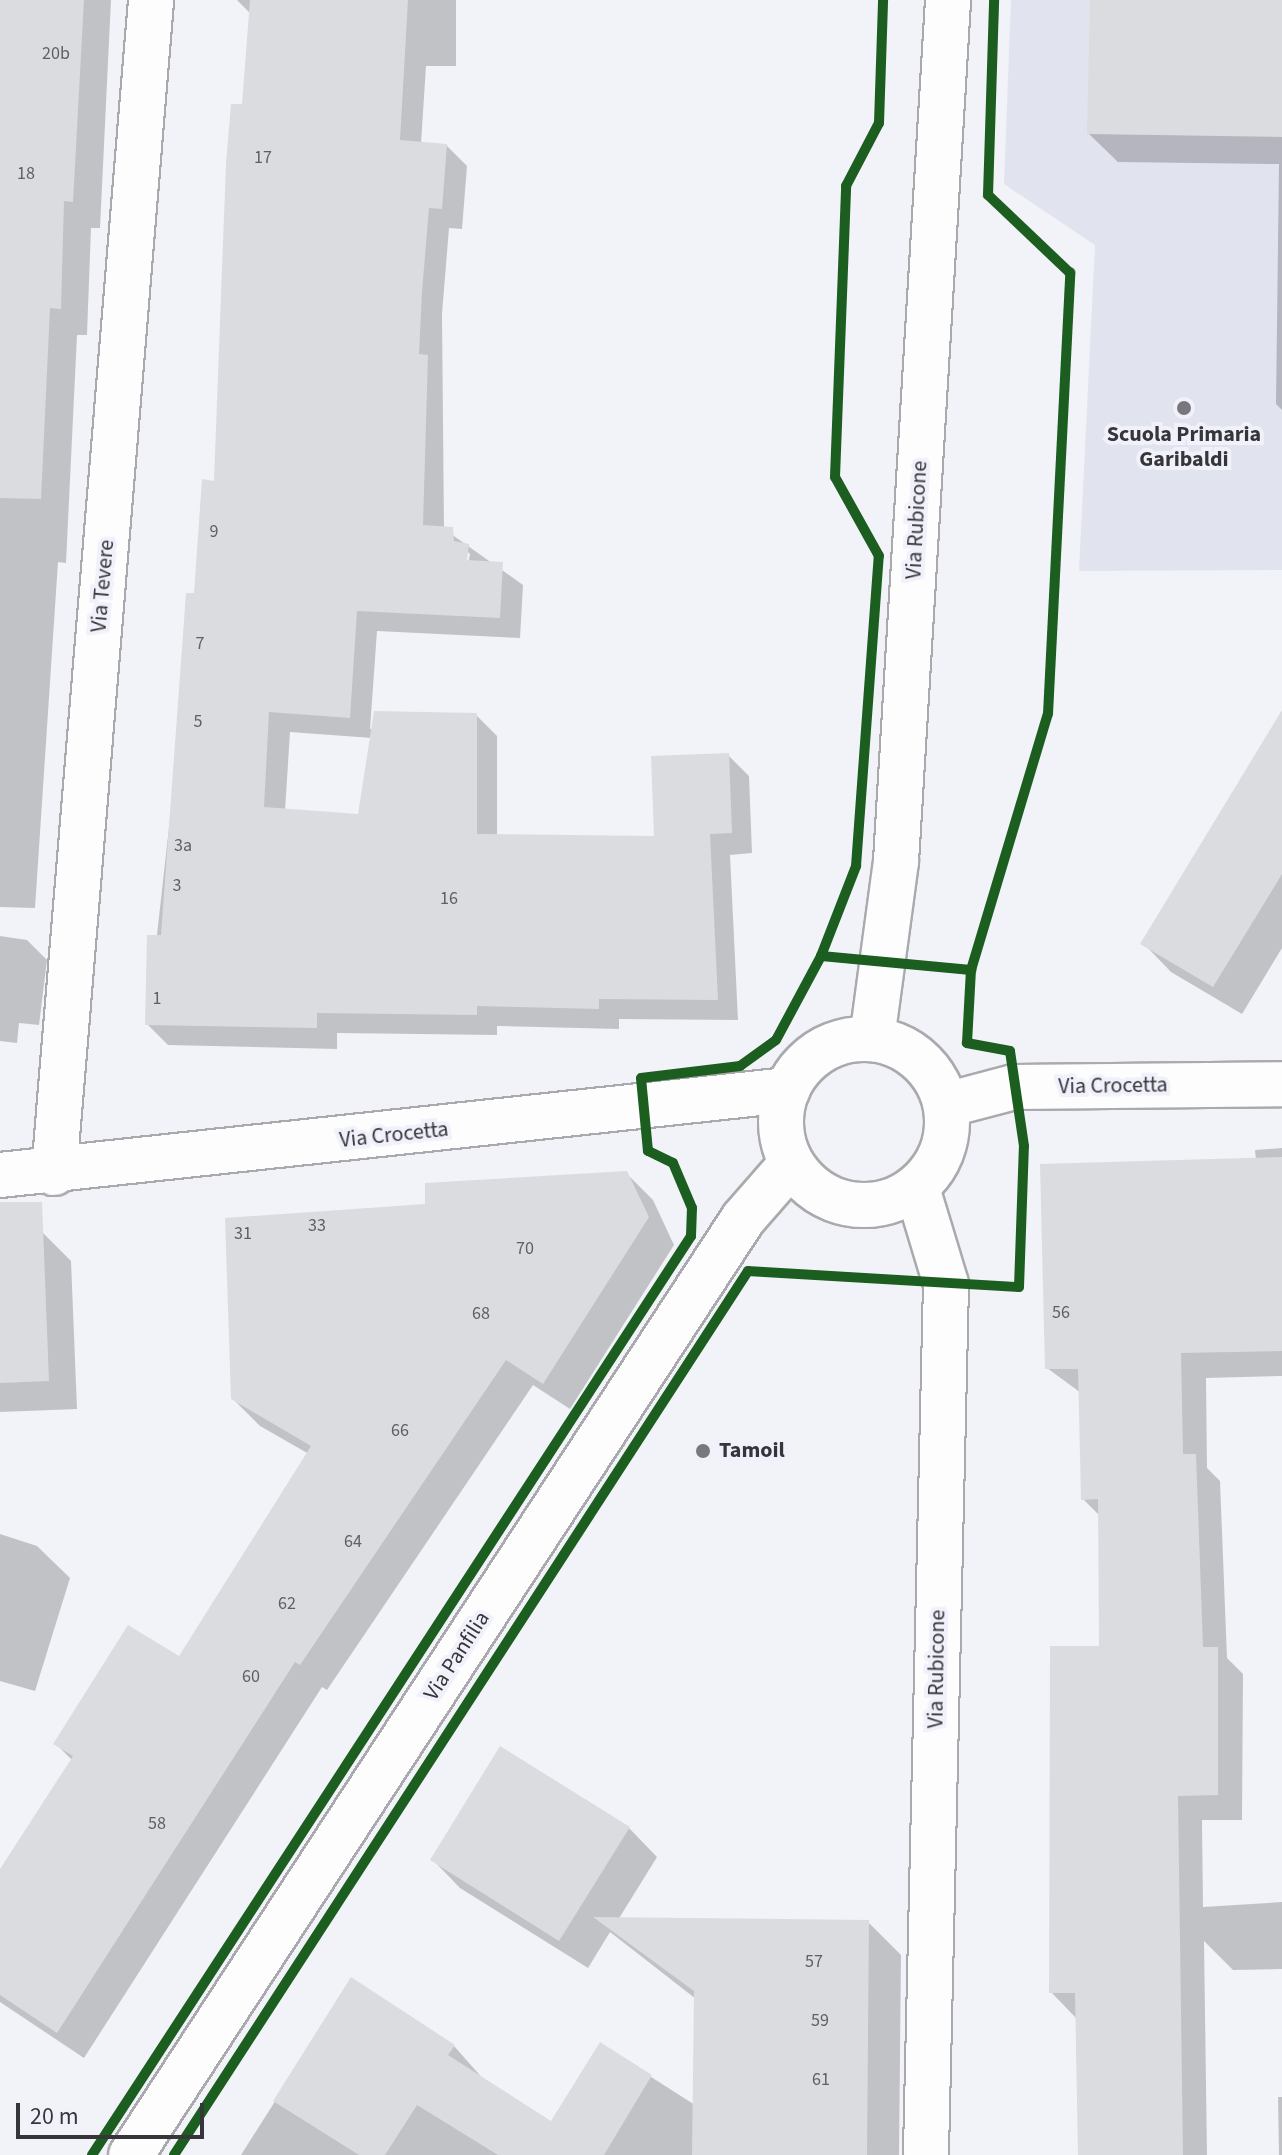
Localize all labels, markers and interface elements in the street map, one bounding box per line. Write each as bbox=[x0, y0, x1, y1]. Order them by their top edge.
house number: 20b bbox=[42, 43, 70, 65]
house number: 17 bbox=[254, 147, 272, 169]
house number: 18 bbox=[17, 163, 35, 185]
marker: Scuola Primaria Garibaldi bbox=[1175, 399, 1193, 417]
place label: Scuola Primaria Garibaldi bbox=[1107, 421, 1261, 472]
street label: Via Rubicone bbox=[901, 460, 933, 580]
house number: 9 bbox=[210, 521, 218, 543]
street label: Via Tevere bbox=[86, 539, 120, 633]
house number: 7 bbox=[196, 633, 204, 655]
house number: 5 bbox=[194, 711, 202, 733]
house number: 3a bbox=[174, 835, 192, 857]
house number: 3 bbox=[173, 875, 181, 897]
house number: 16 bbox=[440, 888, 458, 910]
house number: 1 bbox=[153, 988, 161, 1010]
street label: Via Crocetta bbox=[1058, 1072, 1168, 1100]
street label: Via Crocetta bbox=[338, 1116, 450, 1154]
house number: 33 bbox=[308, 1215, 326, 1237]
house number: 31 bbox=[234, 1223, 252, 1245]
house number: 70 bbox=[516, 1238, 534, 1260]
house number: 56 bbox=[1052, 1302, 1070, 1324]
house number: 68 bbox=[472, 1303, 490, 1325]
house number: 66 bbox=[391, 1420, 409, 1442]
place label: Tamoil bbox=[719, 1438, 785, 1464]
marker: Tamoil bbox=[694, 1442, 712, 1460]
house number: 64 bbox=[344, 1531, 362, 1553]
house number: 62 bbox=[278, 1593, 296, 1615]
street label: Via Panfilia bbox=[418, 1607, 496, 1705]
street label: Via Rubicone bbox=[923, 1609, 951, 1729]
house number: 60 bbox=[242, 1666, 260, 1688]
house number: 58 bbox=[148, 1813, 166, 1835]
house number: 57 bbox=[805, 1951, 823, 1973]
house number: 59 bbox=[811, 2010, 829, 2032]
house number: 61 bbox=[812, 2069, 830, 2091]
scale bar bbox=[20, 2087, 208, 2137]
text: 20 m bbox=[30, 2099, 79, 2134]

